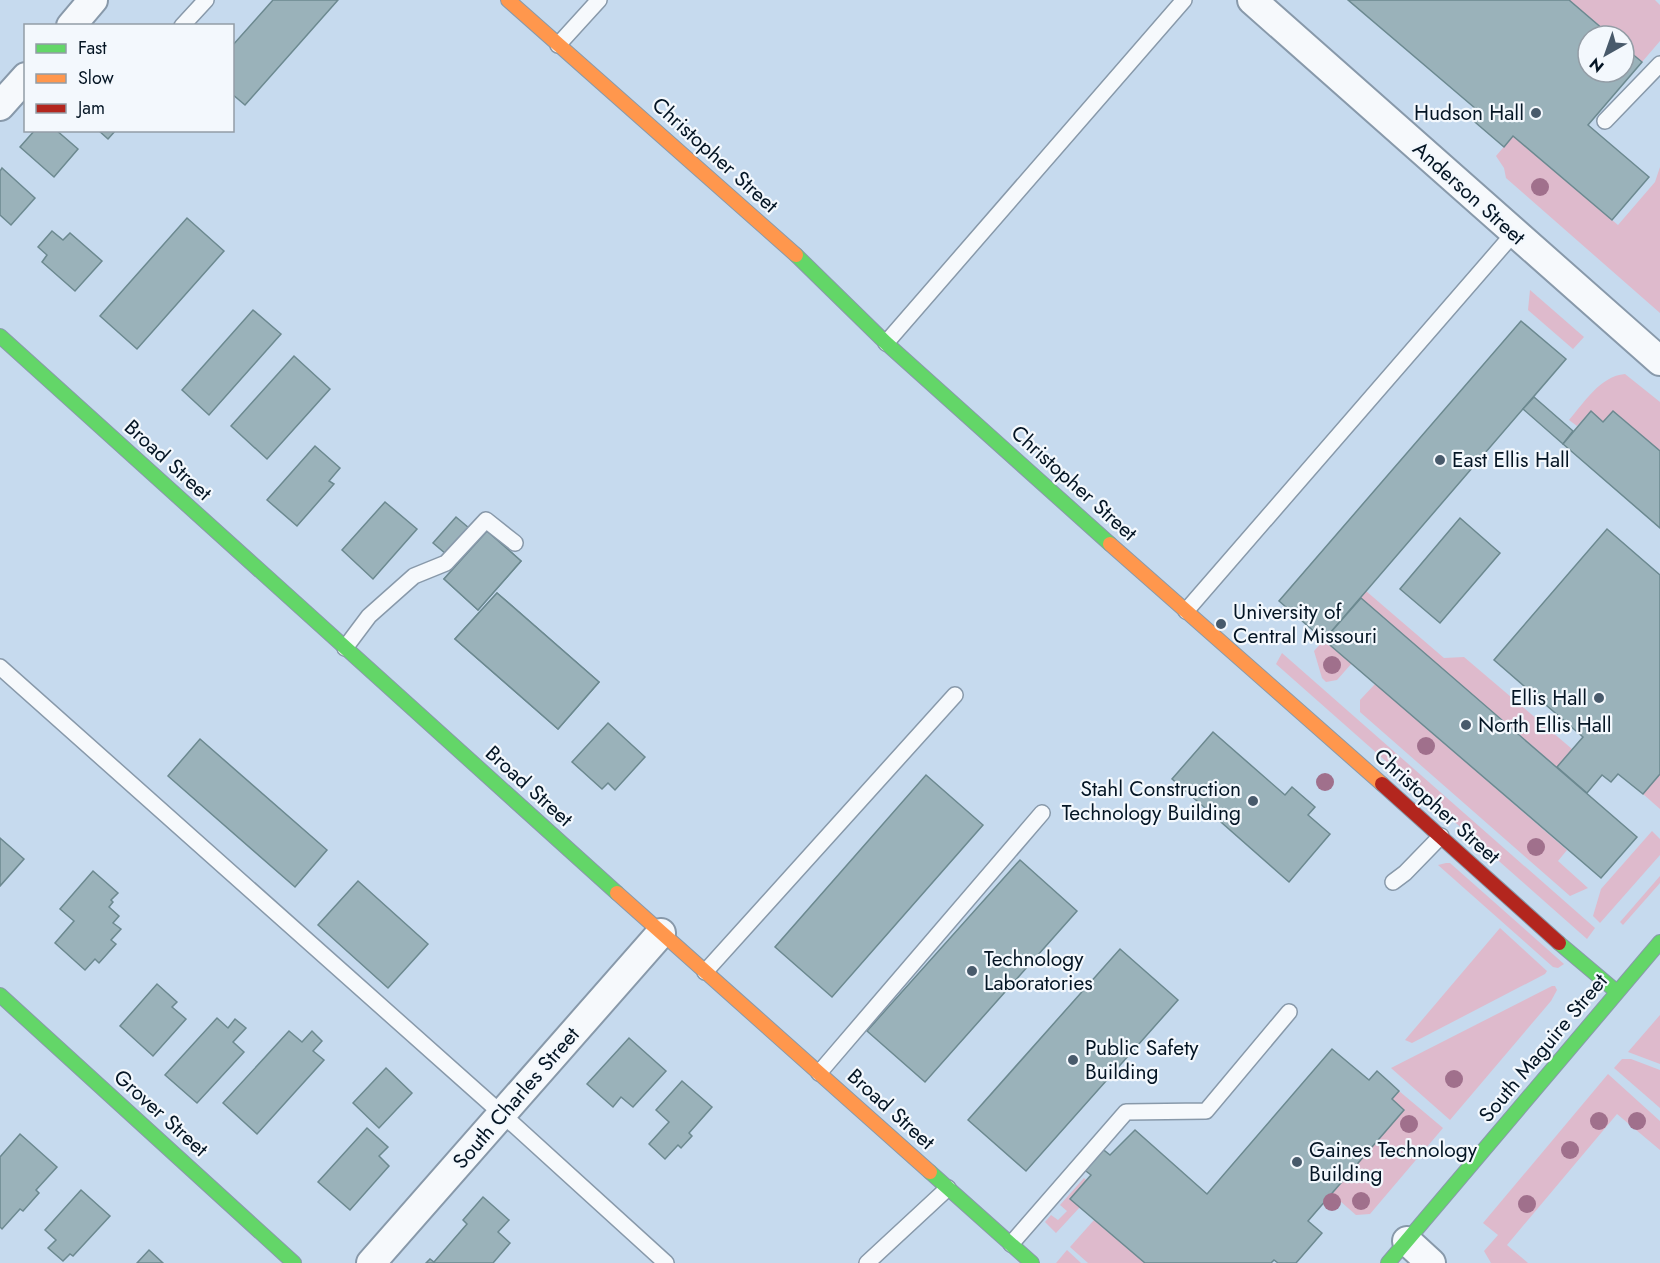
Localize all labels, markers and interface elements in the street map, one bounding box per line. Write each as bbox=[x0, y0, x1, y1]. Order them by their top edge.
legend bbox=[24, 24, 234, 132]
north arrow bbox=[1576, 24, 1636, 84]
text: Fast bbox=[78, 35, 107, 61]
text: N bbox=[1584, 52, 1609, 78]
text: Slow bbox=[78, 65, 115, 91]
street label: Christopher Street bbox=[645, 90, 785, 220]
text: Jam bbox=[76, 95, 105, 121]
place label: Hudson Hall bbox=[1414, 98, 1524, 128]
marker: Hudson Hall bbox=[1529, 106, 1543, 120]
street label: Anderson Street bbox=[1406, 134, 1532, 252]
street label: Broad Street bbox=[118, 413, 218, 507]
street label: Christopher Street bbox=[1004, 418, 1144, 548]
place label: East Ellis Hall bbox=[1452, 445, 1570, 475]
marker: East Ellis Hall bbox=[1433, 453, 1447, 467]
place label: University of Central Missouri bbox=[1233, 597, 1377, 651]
marker: University of Central Missouri bbox=[1214, 617, 1228, 631]
place label: Ellis Hall bbox=[1511, 683, 1587, 713]
marker: Ellis Hall bbox=[1592, 691, 1606, 705]
place label: North Ellis Hall bbox=[1478, 710, 1612, 740]
marker: North Ellis Hall bbox=[1459, 718, 1473, 732]
street label: Broad Street bbox=[479, 739, 579, 833]
street label: Christopher Street bbox=[1367, 741, 1507, 871]
place label: Stahl Construction Technology Building bbox=[1062, 774, 1241, 828]
marker: Stahl Construction Technology Building bbox=[1246, 794, 1260, 808]
place label: Technology Laboratories bbox=[984, 944, 1093, 998]
marker: Technology Laboratories bbox=[965, 964, 979, 978]
street label: South Maguire Street bbox=[1472, 967, 1614, 1129]
street label: South Charles Street bbox=[446, 1020, 586, 1176]
place label: Public Safety Building bbox=[1085, 1033, 1199, 1087]
marker: Public Safety Building bbox=[1066, 1053, 1080, 1067]
street label: Grover Street bbox=[107, 1062, 215, 1164]
street label: Broad Street bbox=[841, 1062, 941, 1156]
place label: Gaines Technology Building bbox=[1309, 1135, 1478, 1189]
marker: Gaines Technology Building bbox=[1290, 1155, 1304, 1169]

